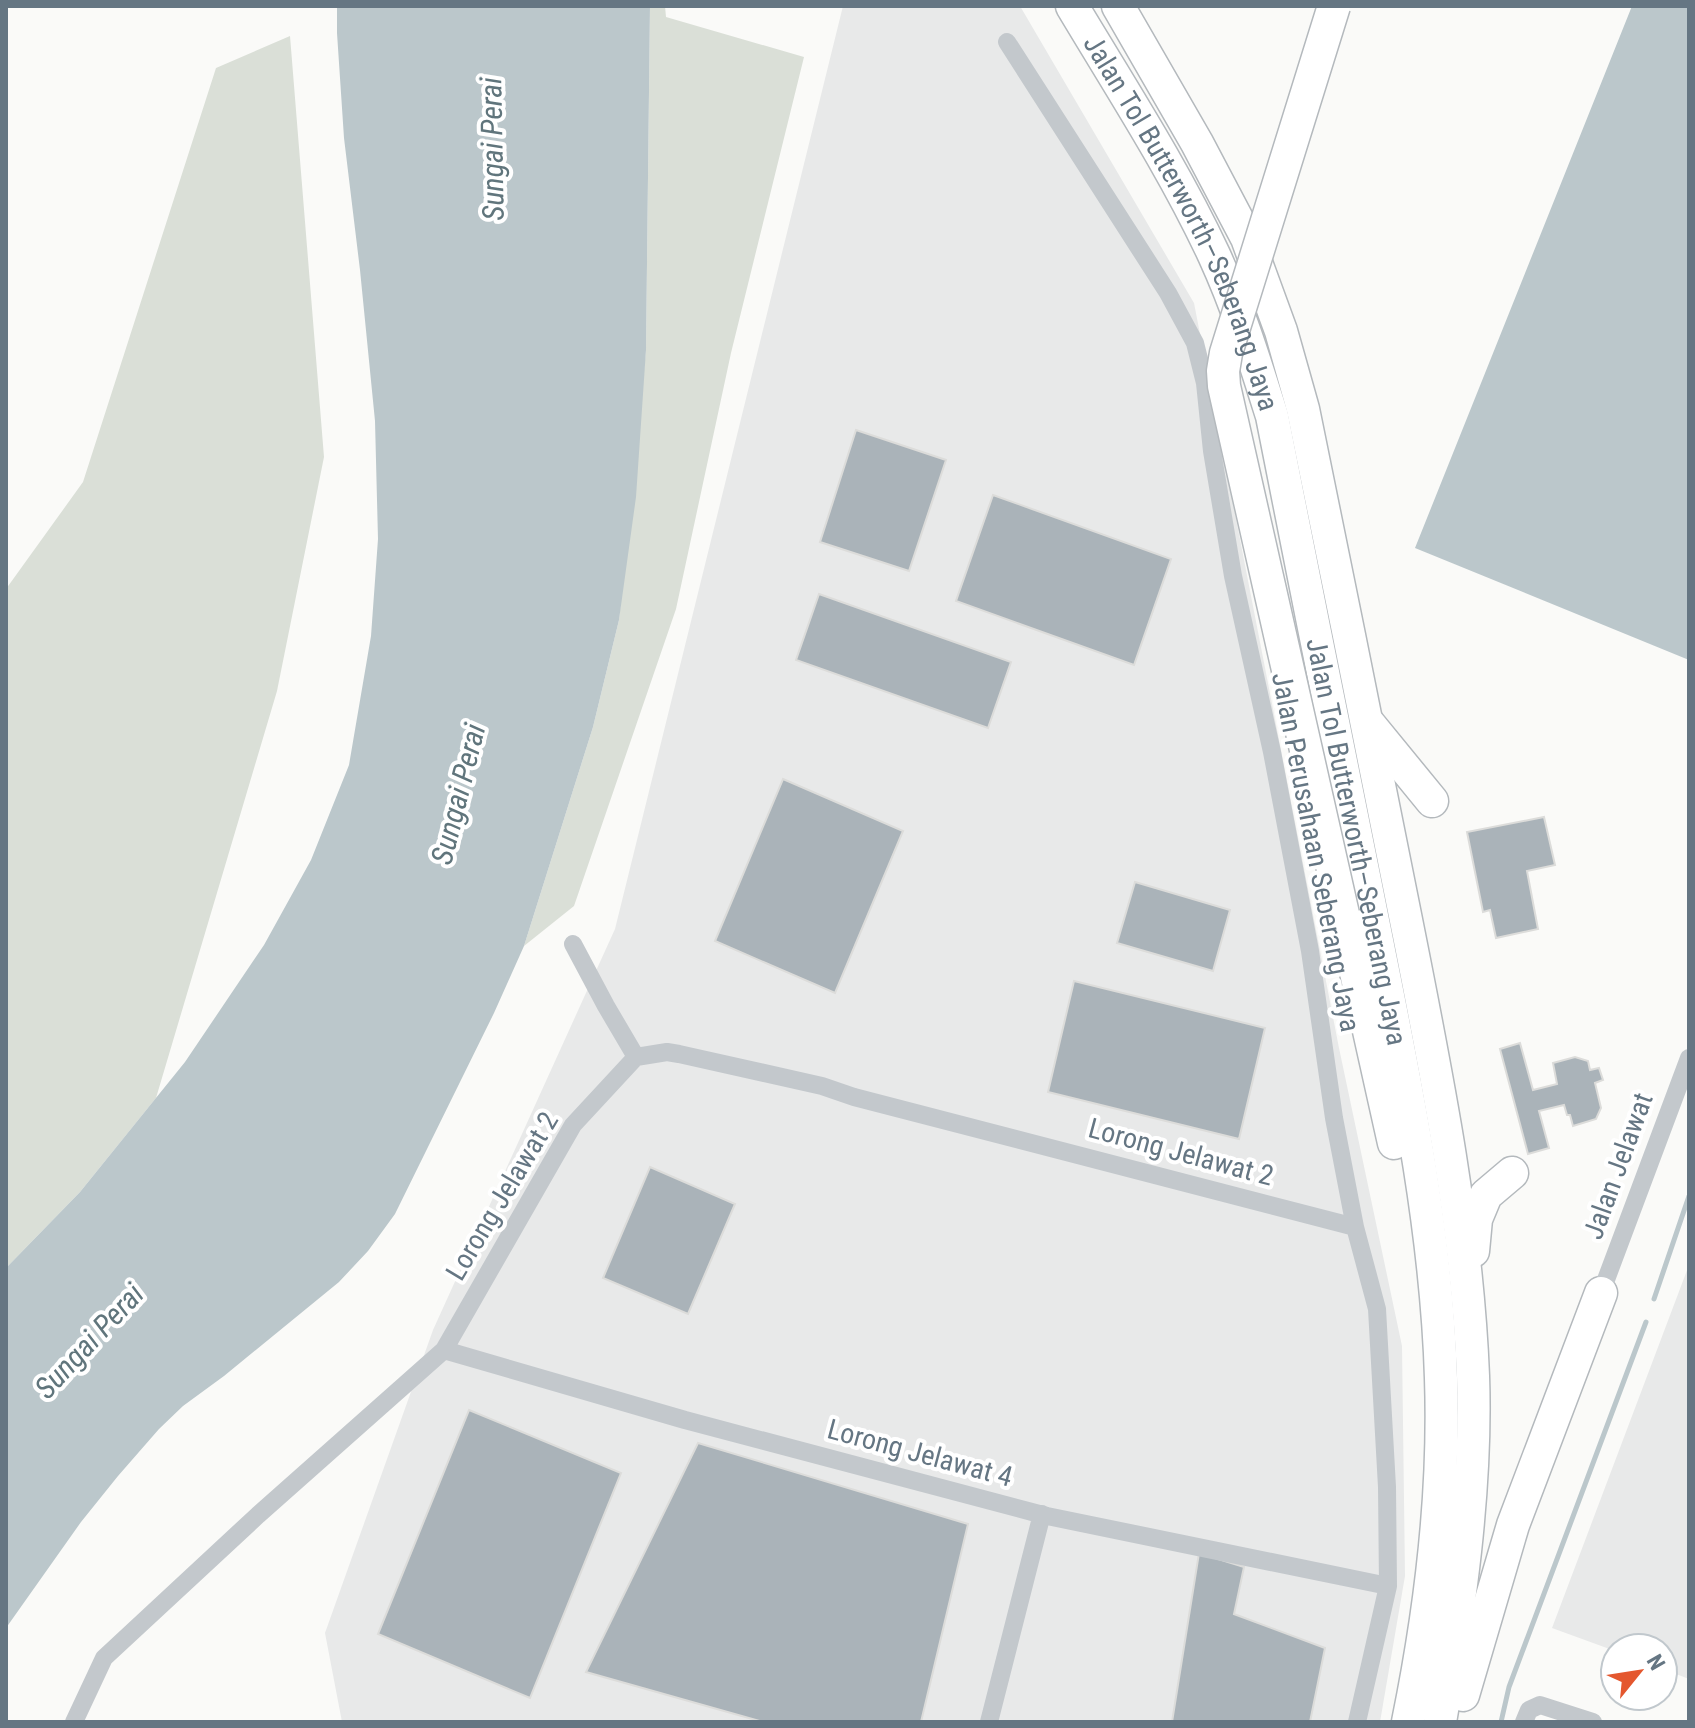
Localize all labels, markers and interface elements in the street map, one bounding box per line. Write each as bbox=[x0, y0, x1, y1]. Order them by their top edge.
street label: Jalan Tol Butterworth–Seberang Jaya bbox=[1077, 29, 1286, 415]
water label: Sungai Perai bbox=[473, 77, 511, 221]
street label: Jalan Tol Butterworth–Seberang Jaya bbox=[1300, 635, 1414, 1048]
street label: Jalan Perusahaan Seberang Jaya bbox=[1265, 670, 1367, 1034]
water label: Sungai Perai bbox=[424, 720, 492, 868]
street label: Jalan Jelawat bbox=[1576, 1088, 1660, 1244]
street label: Lorong Jelawat 2 bbox=[439, 1106, 565, 1286]
street label: Lorong Jelawat 2 bbox=[1085, 1111, 1277, 1193]
water label: Sungai Perai bbox=[27, 1276, 151, 1405]
street label: Lorong Jelawat 4 bbox=[824, 1412, 1016, 1494]
north arrow bbox=[1599, 1632, 1679, 1712]
text: N bbox=[1642, 1650, 1670, 1674]

